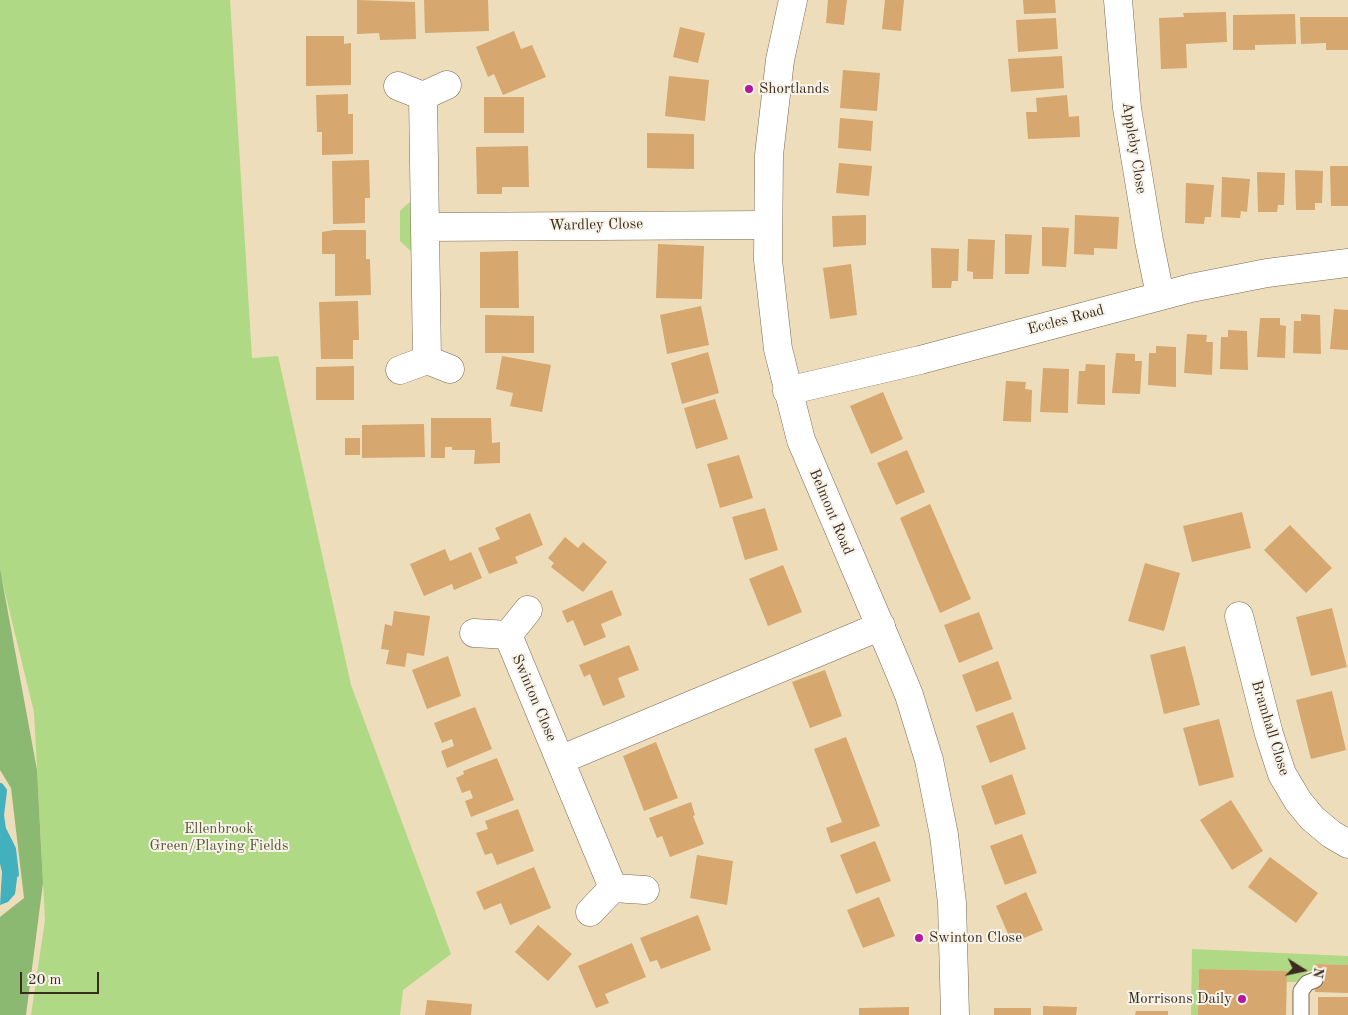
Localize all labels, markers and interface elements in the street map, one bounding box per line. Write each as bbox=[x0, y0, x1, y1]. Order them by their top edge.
place label: Shortlands bbox=[759, 80, 829, 98]
marker: Shortlands bbox=[743, 83, 755, 95]
street label: Appleby Close bbox=[1118, 101, 1150, 195]
street label: Wardley Close bbox=[549, 215, 643, 235]
street label: Eccles Road bbox=[1026, 301, 1106, 339]
street label: Belmont Road bbox=[805, 466, 857, 558]
street label: Swinton Close bbox=[508, 652, 560, 744]
street label: Bramhall Close bbox=[1247, 678, 1293, 778]
park label: Ellenbrook Green/Playing Fields bbox=[150, 820, 288, 855]
place label: Swinton Close bbox=[929, 929, 1022, 947]
marker: Swinton Close bbox=[913, 932, 925, 944]
north arrow bbox=[1278, 945, 1328, 995]
scale bar bbox=[22, 962, 101, 994]
text: N bbox=[1310, 966, 1326, 979]
text: 20 m bbox=[28, 973, 62, 988]
place label: Morrisons Daily bbox=[1128, 990, 1232, 1008]
marker: Morrisons Daily bbox=[1236, 993, 1248, 1005]

